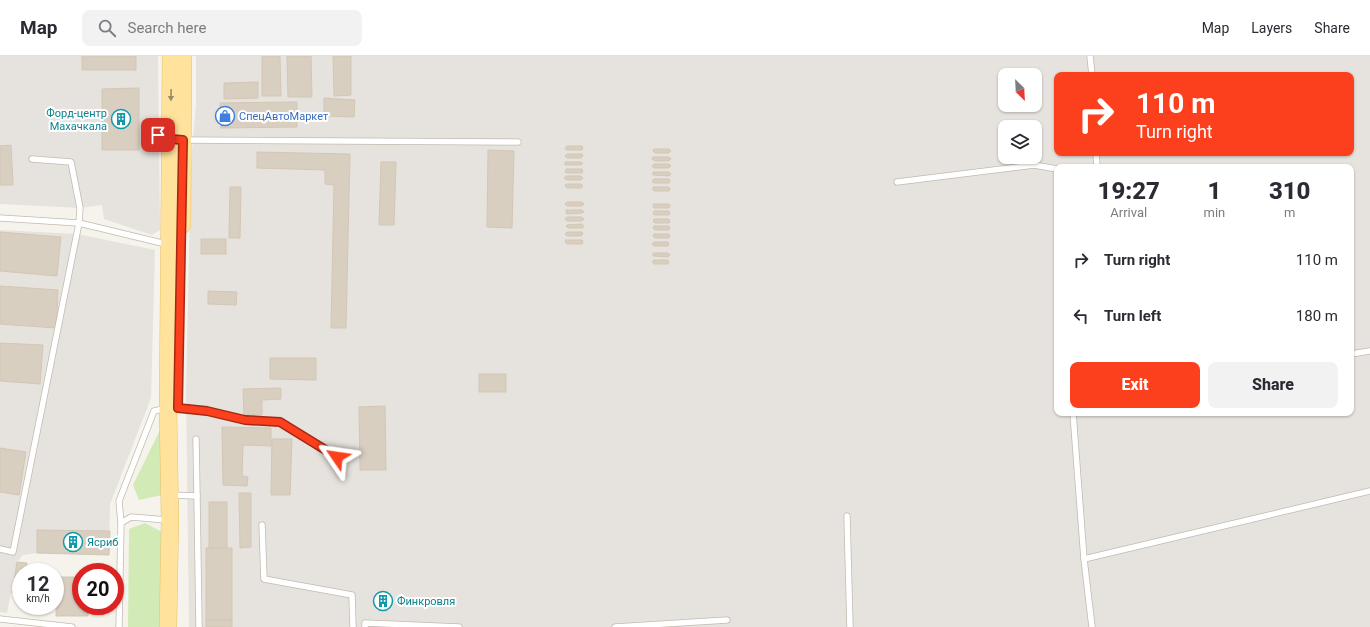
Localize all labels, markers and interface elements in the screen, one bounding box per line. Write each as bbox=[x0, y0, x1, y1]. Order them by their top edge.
search box bbox=[82, 10, 362, 46]
text: Map bbox=[20, 16, 58, 39]
icon: search bbox=[96, 17, 118, 39]
text: Search here bbox=[128, 19, 206, 37]
text: Map bbox=[1202, 20, 1229, 36]
text: Layers bbox=[1251, 20, 1292, 36]
text: Share bbox=[1314, 20, 1350, 36]
north arrow bbox=[998, 68, 1042, 112]
map controls bbox=[998, 68, 1042, 164]
text: 110 m bbox=[1136, 87, 1215, 120]
icon: right bbox=[1070, 88, 1122, 140]
one-way arrow bbox=[168, 89, 174, 102]
shop icon: СпецАвтоМаркет bbox=[214, 105, 236, 127]
place label: Форд-центр Махачкала bbox=[46, 107, 107, 133]
building icon: Форд-центр Махачкала bbox=[110, 108, 132, 130]
place label: СпецАвтоМаркет bbox=[239, 110, 329, 123]
pin bbox=[141, 118, 175, 152]
button: layers bbox=[998, 120, 1042, 164]
text: Turn right bbox=[1136, 121, 1213, 142]
icon: arrive bbox=[147, 124, 169, 146]
text: 19:27 bbox=[1098, 177, 1160, 205]
text: 1 bbox=[1207, 177, 1221, 205]
text: 310 bbox=[1269, 177, 1310, 205]
text: Arrival bbox=[1110, 205, 1147, 220]
text: min bbox=[1204, 205, 1225, 220]
text: m bbox=[1284, 205, 1295, 220]
icon: right bbox=[1070, 249, 1092, 271]
text: Turn right bbox=[1104, 251, 1170, 269]
text: 110 m bbox=[1296, 251, 1338, 269]
icon: left bbox=[1070, 305, 1092, 327]
text: Turn left bbox=[1104, 307, 1161, 325]
text: 180 m bbox=[1296, 307, 1338, 325]
button: Exit bbox=[1070, 362, 1200, 408]
button: Share bbox=[1208, 362, 1338, 408]
position arrow bbox=[316, 436, 358, 478]
building icon: Ясриб bbox=[62, 531, 84, 553]
place label: Ясриб bbox=[87, 536, 118, 549]
speed limit sign: 20 bbox=[72, 563, 124, 615]
text: 12 bbox=[27, 572, 49, 596]
building icon: Финкровля bbox=[372, 590, 394, 612]
text: km/h bbox=[26, 593, 50, 604]
place label: Финкровля bbox=[397, 595, 455, 608]

